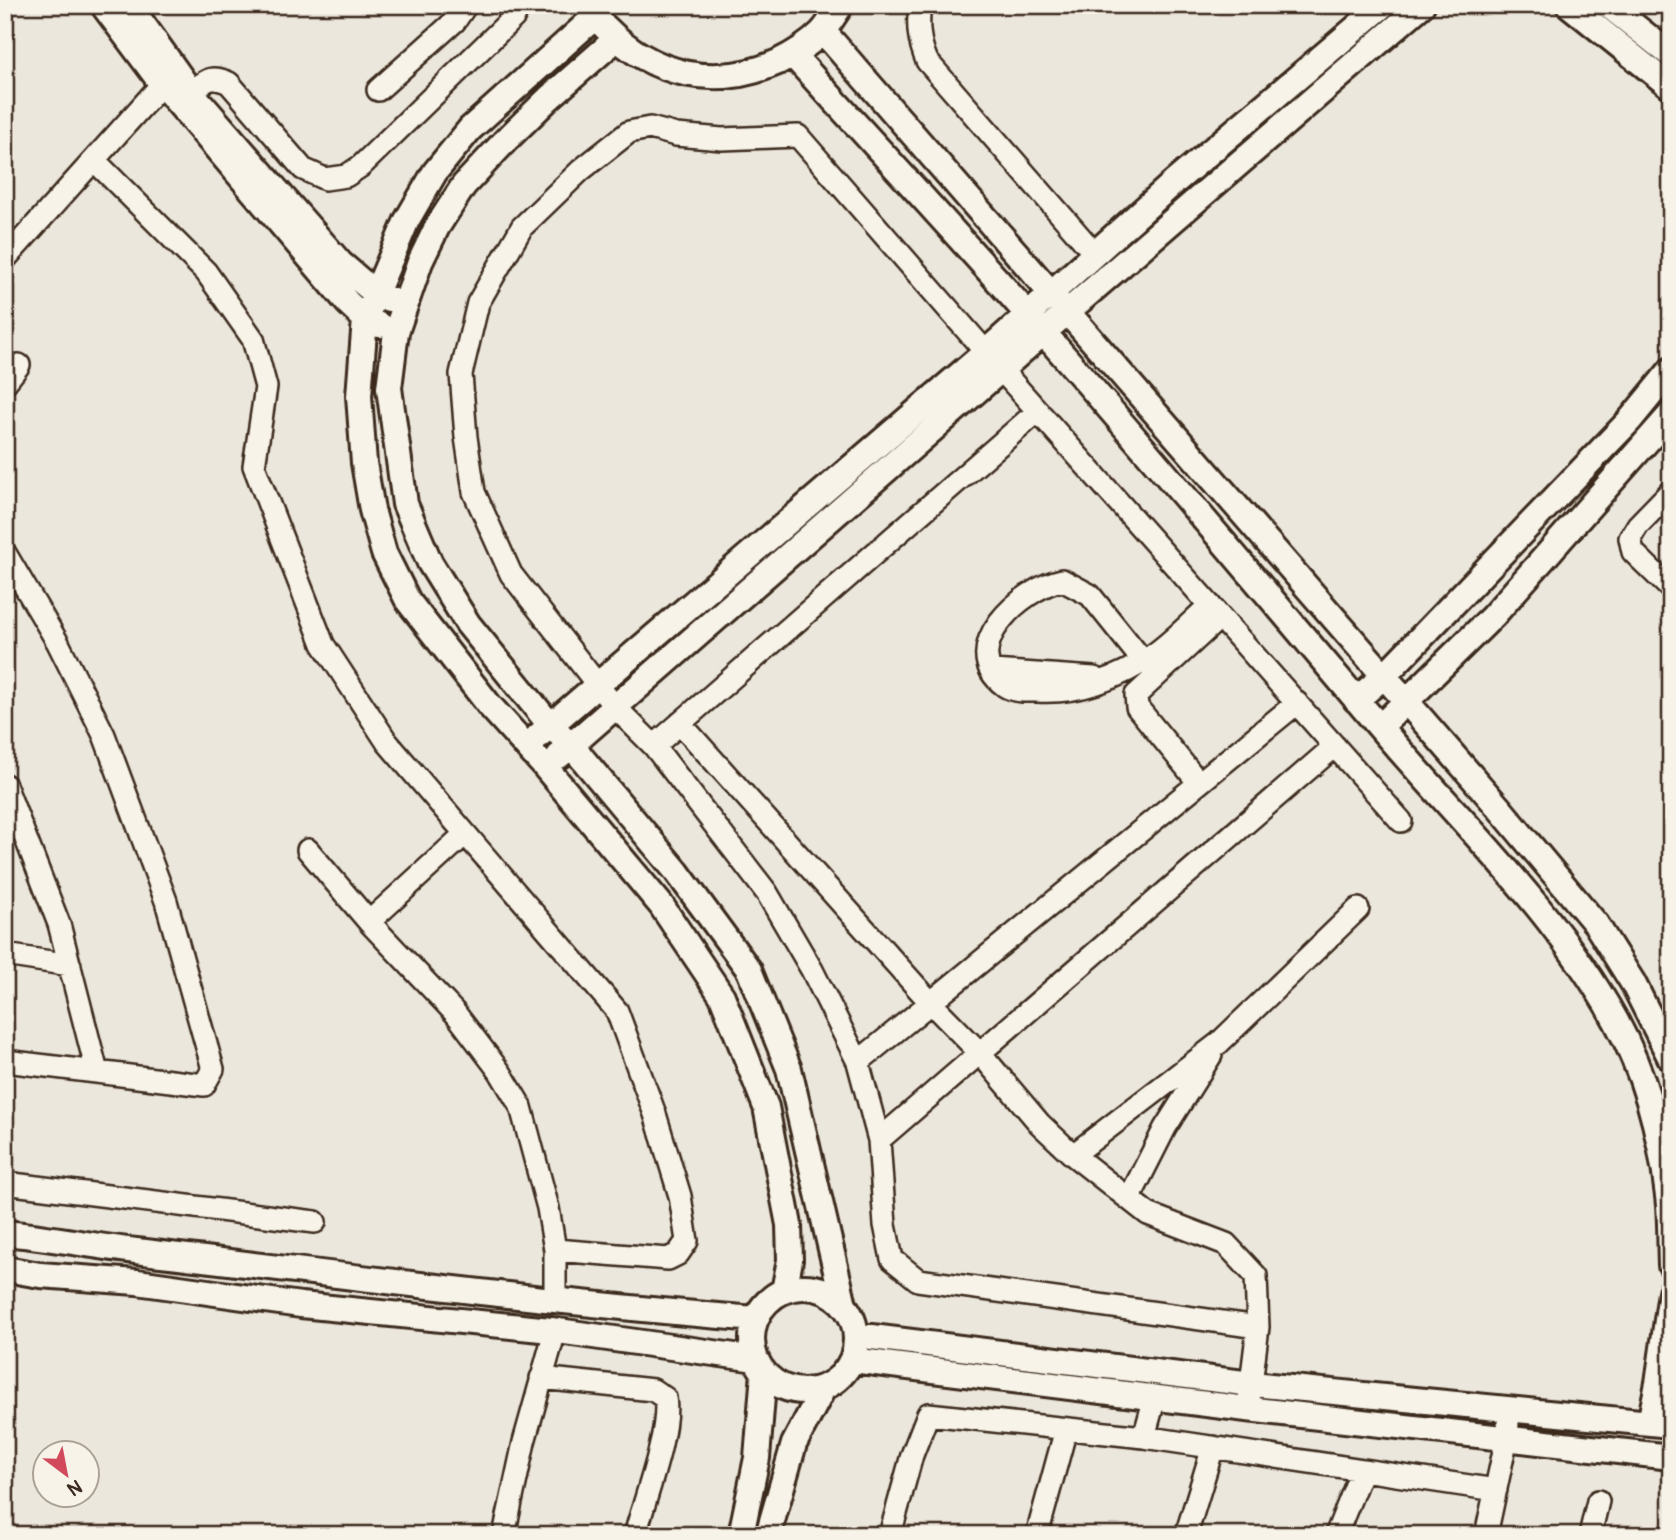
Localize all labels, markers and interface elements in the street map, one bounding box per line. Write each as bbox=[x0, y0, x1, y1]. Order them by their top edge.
north arrow bbox=[32, 1438, 102, 1508]
text: N bbox=[63, 1474, 86, 1501]

